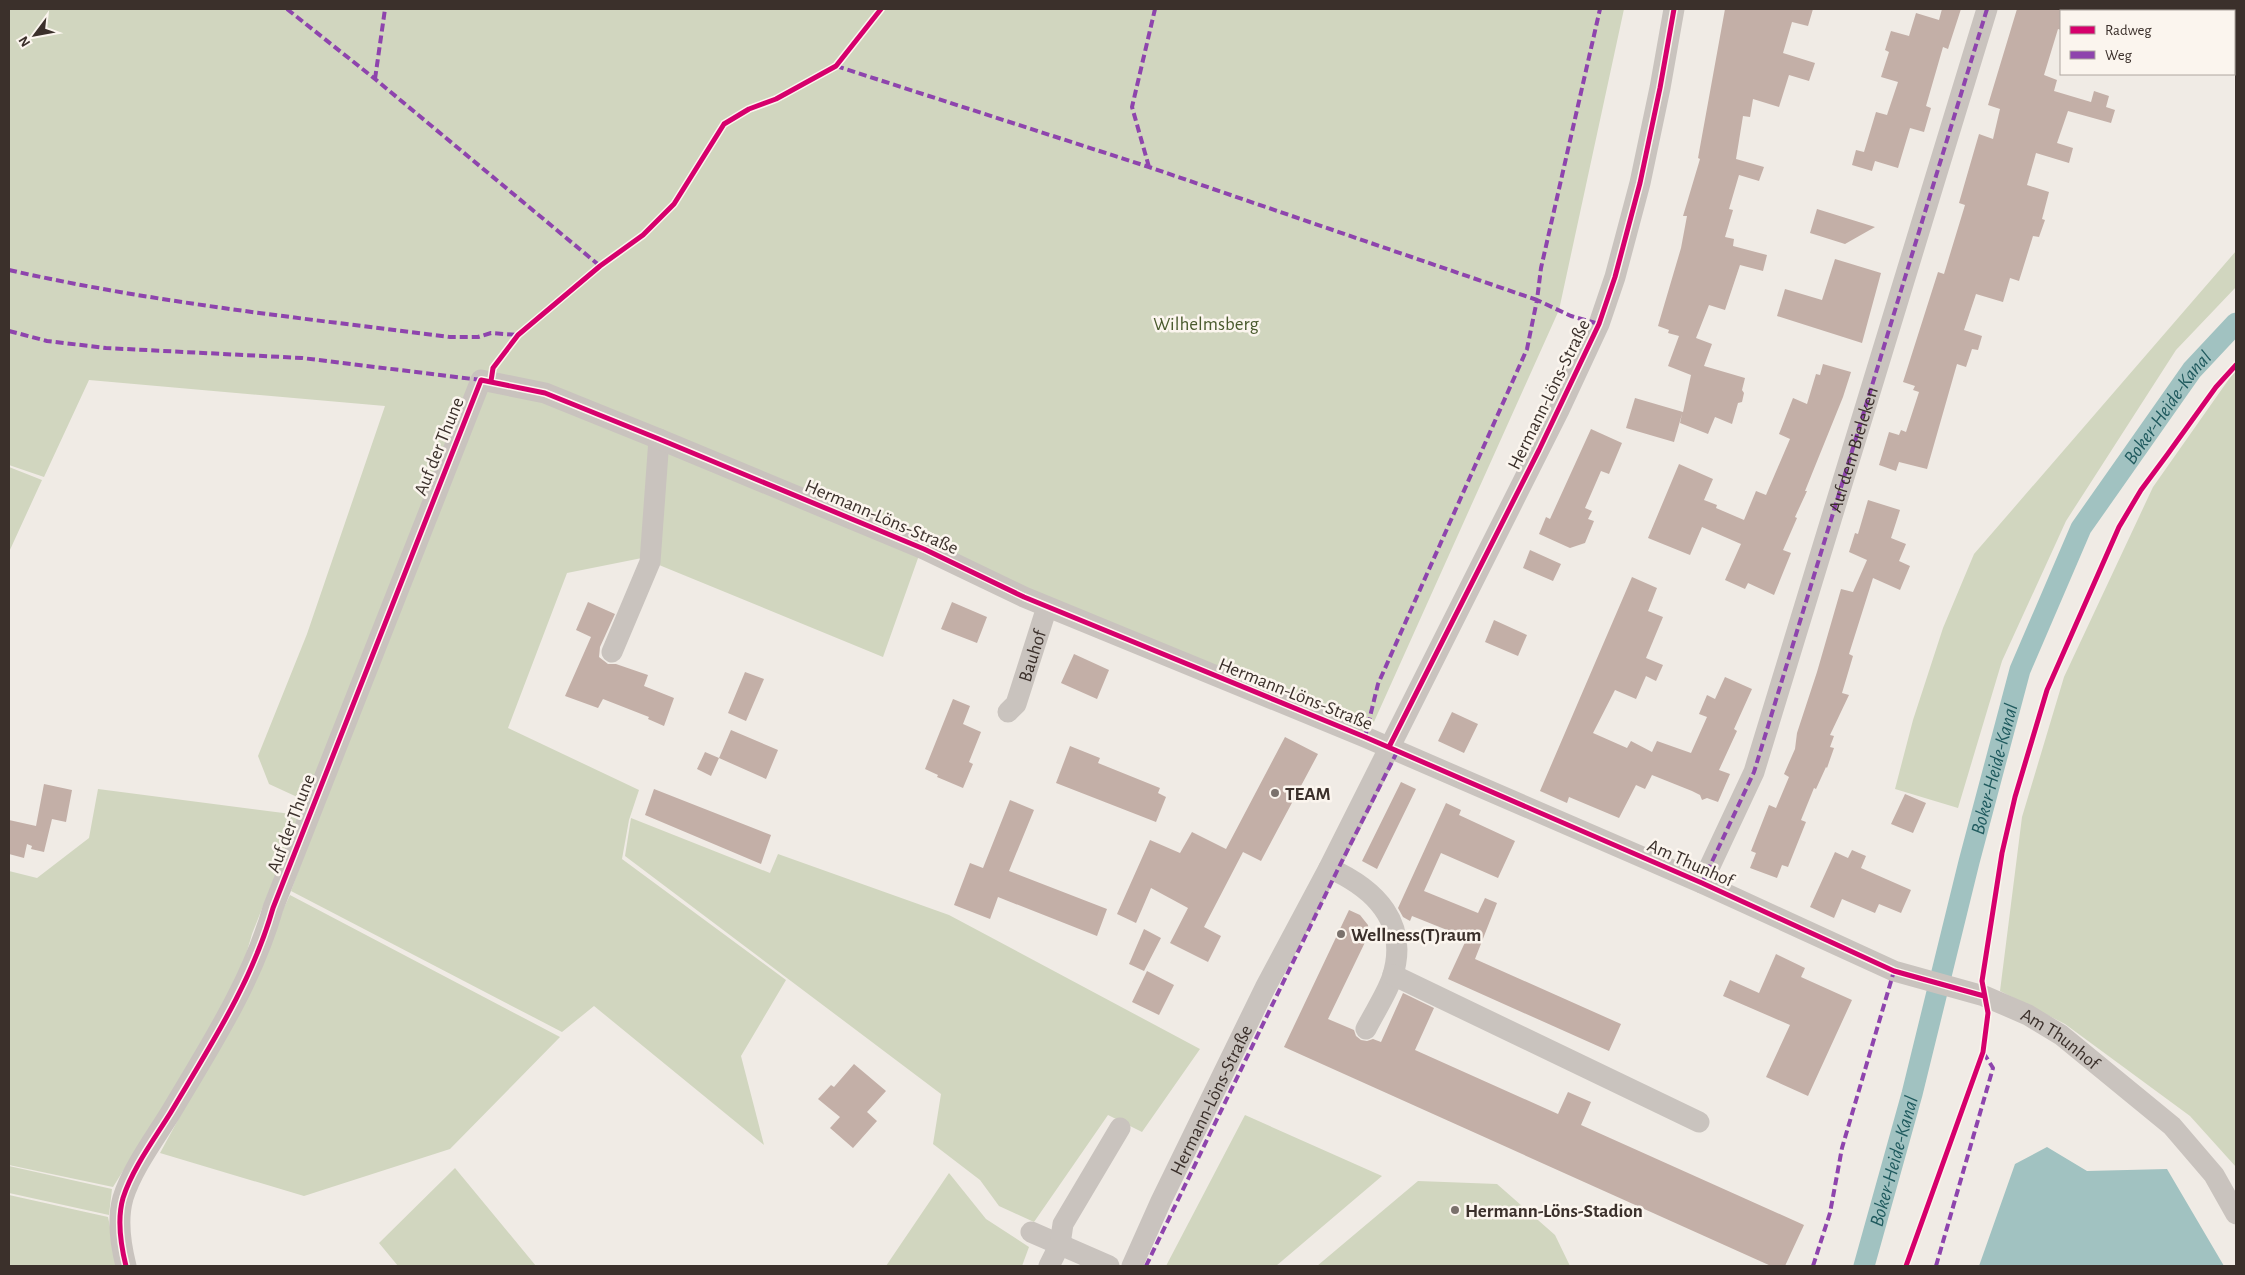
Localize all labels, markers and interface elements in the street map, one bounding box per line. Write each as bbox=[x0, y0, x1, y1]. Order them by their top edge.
north arrow bbox=[10, 10, 60, 60]
legend bbox=[2060, 10, 2235, 75]
text: Radweg bbox=[2105, 23, 2152, 38]
text: N bbox=[16, 34, 33, 49]
text: Weg bbox=[2105, 48, 2133, 63]
park label: Wilhelmsberg bbox=[1153, 315, 1260, 334]
street label: Hermann-Löns-Straße bbox=[1505, 317, 1594, 473]
water label: Boker-Heide-Kanal bbox=[2120, 347, 2216, 468]
street label: Auf dem Bieleken bbox=[1826, 385, 1882, 515]
street label: Auf der Thune bbox=[411, 395, 468, 498]
street label: Hermann-Löns-Straße bbox=[802, 477, 961, 558]
street label: Bauhof bbox=[1016, 627, 1050, 684]
street label: Hermann-Löns-Straße bbox=[1216, 655, 1375, 734]
water label: Boker-Heide-Kanal bbox=[1968, 701, 2022, 837]
street label: Auf der Thune bbox=[264, 772, 319, 875]
place label: TEAM bbox=[1285, 785, 1331, 804]
marker: TEAM bbox=[1269, 787, 1281, 799]
street label: Am Thunhof bbox=[1644, 836, 1737, 891]
place label: Wellness(T)raum bbox=[1351, 926, 1481, 945]
marker: Wellness(T)raum bbox=[1335, 928, 1347, 940]
street label: Am Thunhof bbox=[2018, 1005, 2104, 1074]
street label: Hermann-Löns-Straße bbox=[1167, 1022, 1256, 1178]
water label: Boker-Heide-Kanal bbox=[1867, 1094, 1922, 1229]
place label: Hermann-Löns-Stadion bbox=[1465, 1202, 1643, 1221]
marker: Hermann-Löns-Stadion bbox=[1449, 1204, 1461, 1216]

